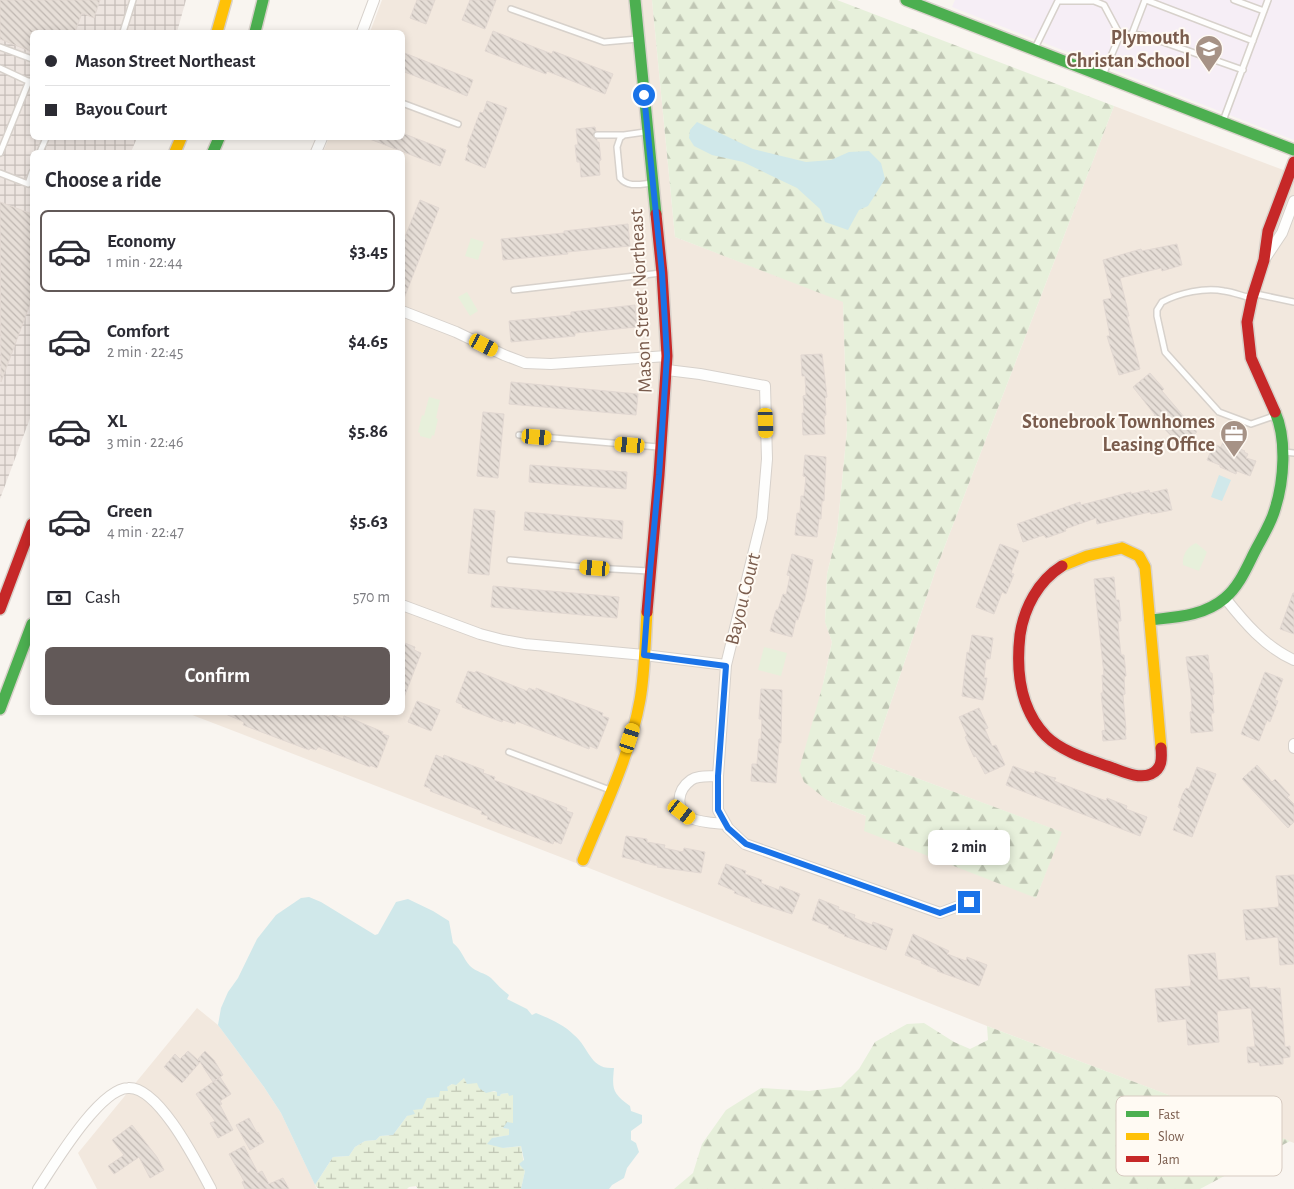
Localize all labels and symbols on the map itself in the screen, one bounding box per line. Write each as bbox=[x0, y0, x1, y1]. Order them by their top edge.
place label: Plymouth Christan School bbox=[1066, 28, 1190, 71]
school or university icon: Plymouth Christan School bbox=[1194, 34, 1224, 73]
route start bbox=[633, 84, 655, 106]
street label: Mason Street Northeast bbox=[626, 208, 656, 393]
car bbox=[467, 332, 500, 358]
car bbox=[757, 408, 774, 438]
place label: Stonebrook Townhomes Leasing Office bbox=[1022, 412, 1215, 455]
office icon: Stonebrook Townhomes Leasing Office bbox=[1219, 419, 1249, 458]
car bbox=[521, 428, 552, 446]
car bbox=[614, 436, 645, 454]
street label: Bayou Court bbox=[722, 550, 764, 647]
car bbox=[579, 559, 610, 577]
car bbox=[618, 721, 641, 755]
car bbox=[665, 797, 698, 827]
callout: 2 min bbox=[928, 830, 1010, 864]
route end bbox=[958, 891, 980, 913]
legend bbox=[1116, 1096, 1282, 1176]
text: Fast bbox=[1158, 1108, 1180, 1122]
text: Slow bbox=[1158, 1130, 1185, 1144]
text: Jam bbox=[1158, 1153, 1180, 1167]

